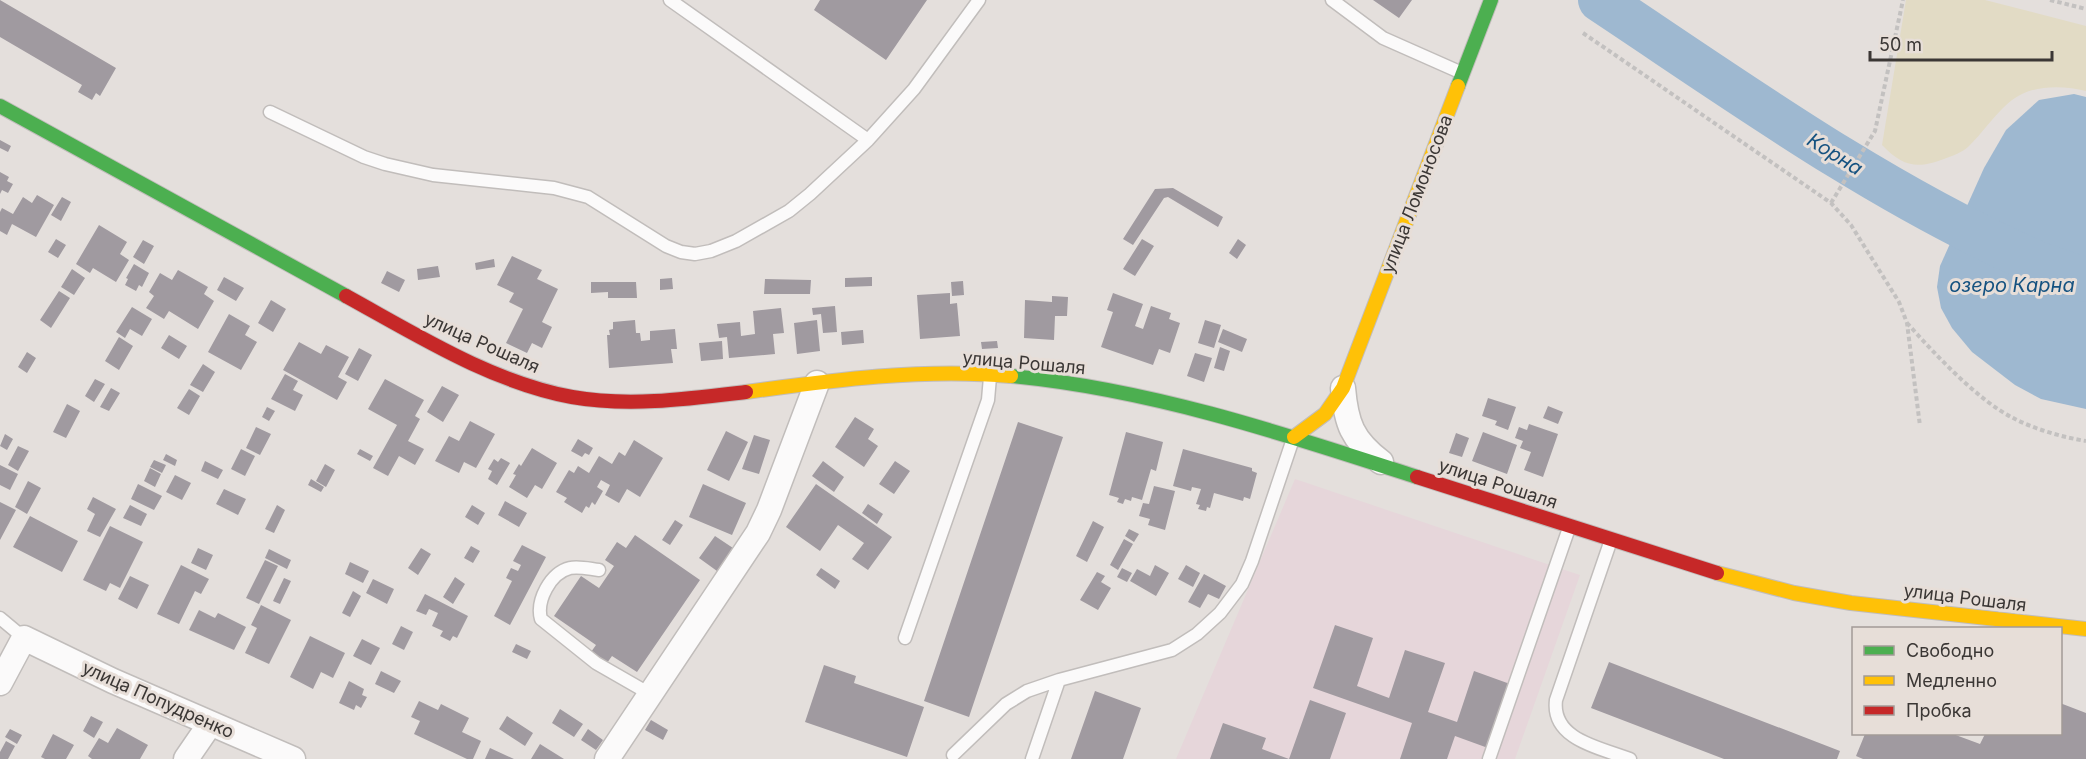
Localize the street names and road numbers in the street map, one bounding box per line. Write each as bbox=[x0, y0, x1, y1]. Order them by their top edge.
street label: улица Ломоносова bbox=[1377, 112, 1456, 276]
street label: улица Рошаля bbox=[421, 308, 543, 377]
street label: улица Рошаля bbox=[962, 347, 1087, 378]
street label: улица Рошаля bbox=[1436, 454, 1560, 513]
street label: улица Рошаля bbox=[1902, 580, 2028, 615]
street label: улица Попудренко bbox=[79, 657, 237, 742]

